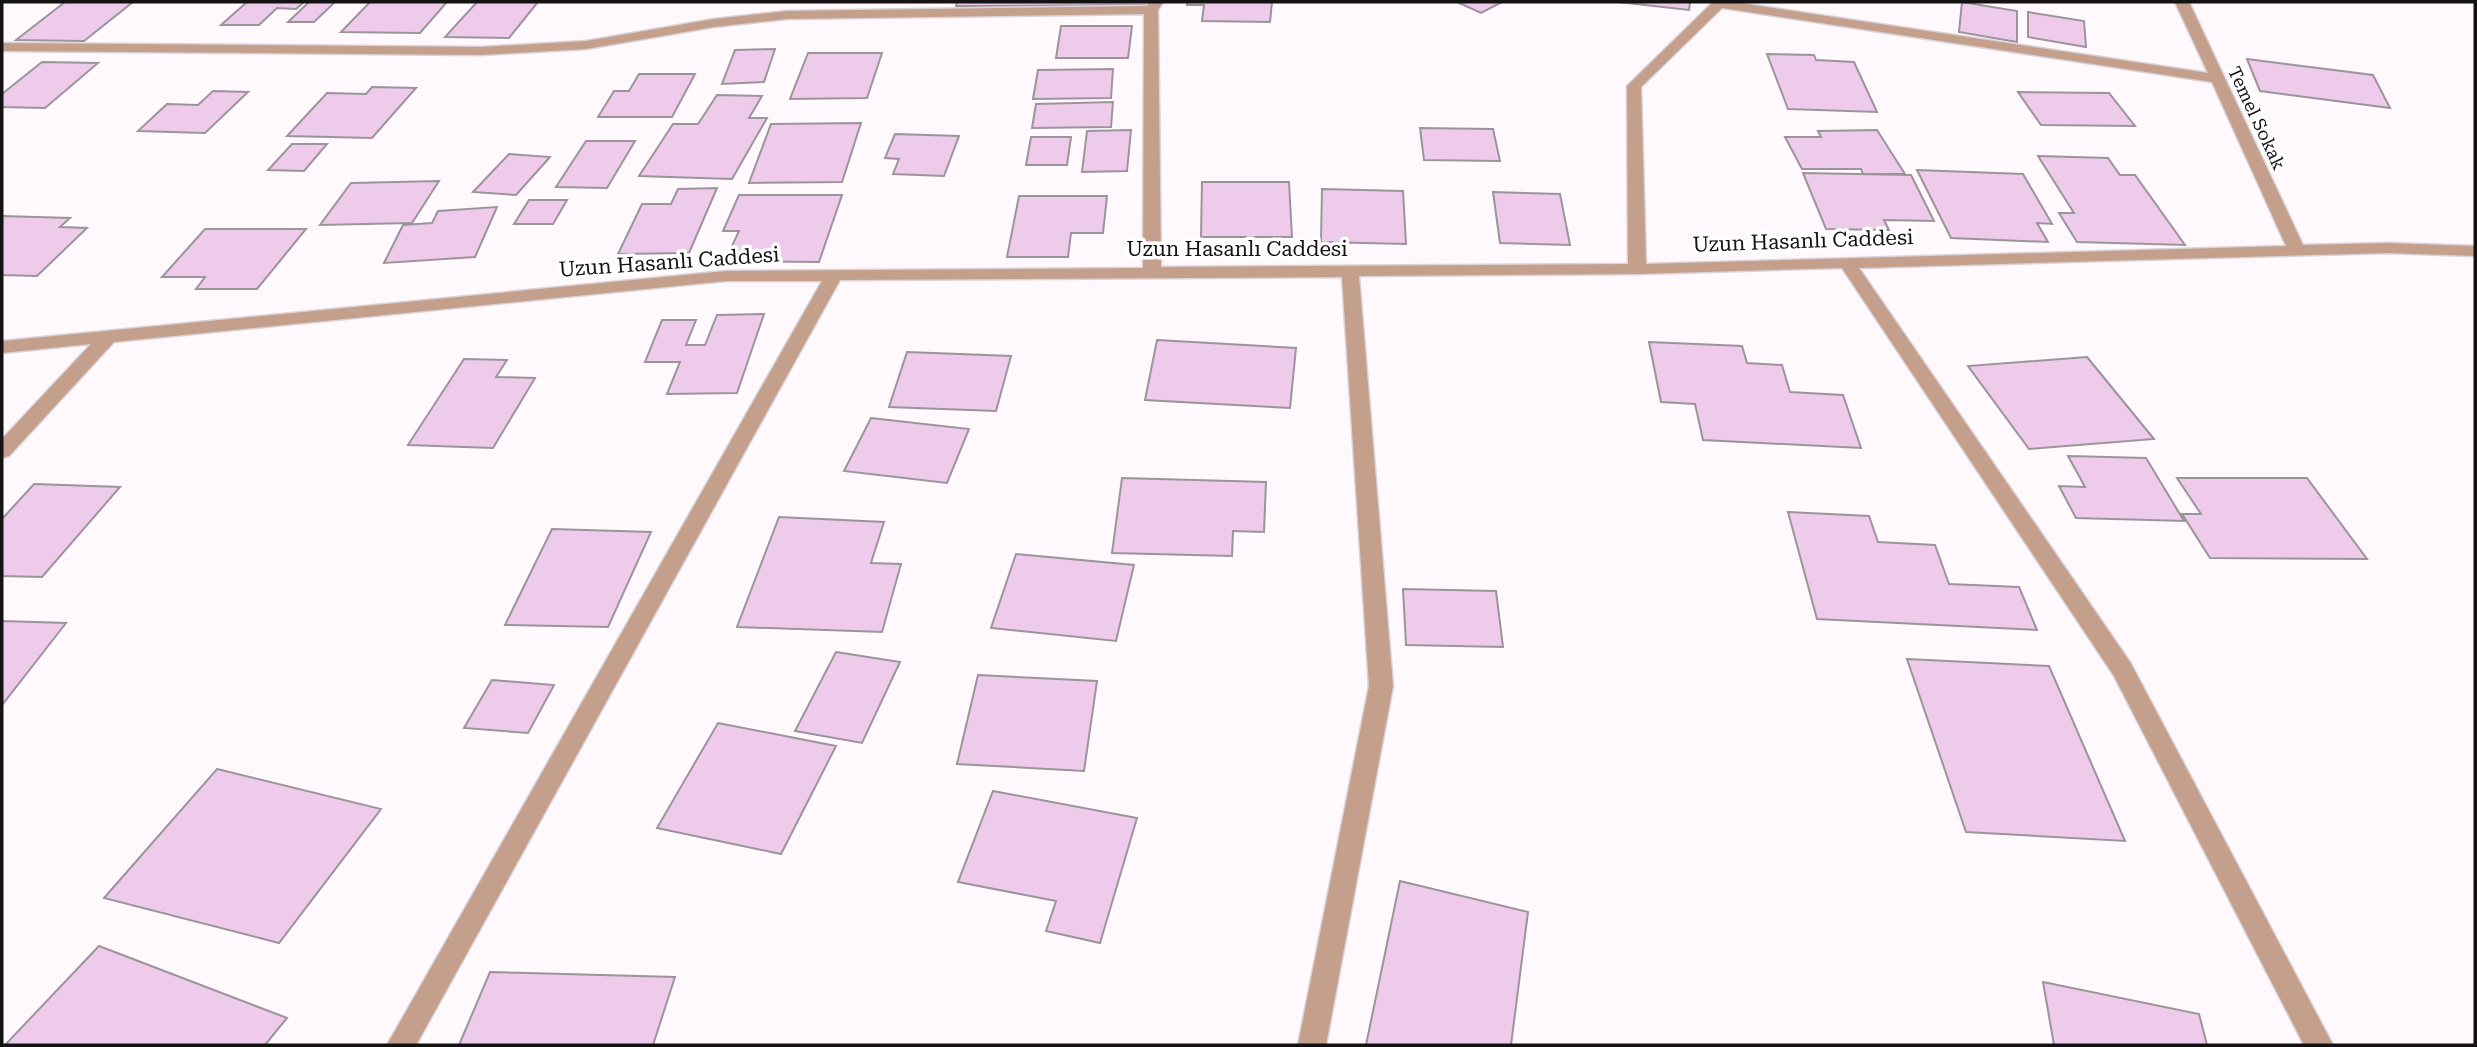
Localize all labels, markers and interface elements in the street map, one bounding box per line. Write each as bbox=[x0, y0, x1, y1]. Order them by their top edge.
street label: Temel Sokak bbox=[2224, 63, 2290, 173]
street label: Uzun Hasanlı Caddesi bbox=[1692, 225, 1914, 257]
street label: Uzun Hasanlı Caddesi bbox=[1126, 237, 1348, 261]
street label: Uzun Hasanlı Caddesi bbox=[558, 242, 780, 282]

